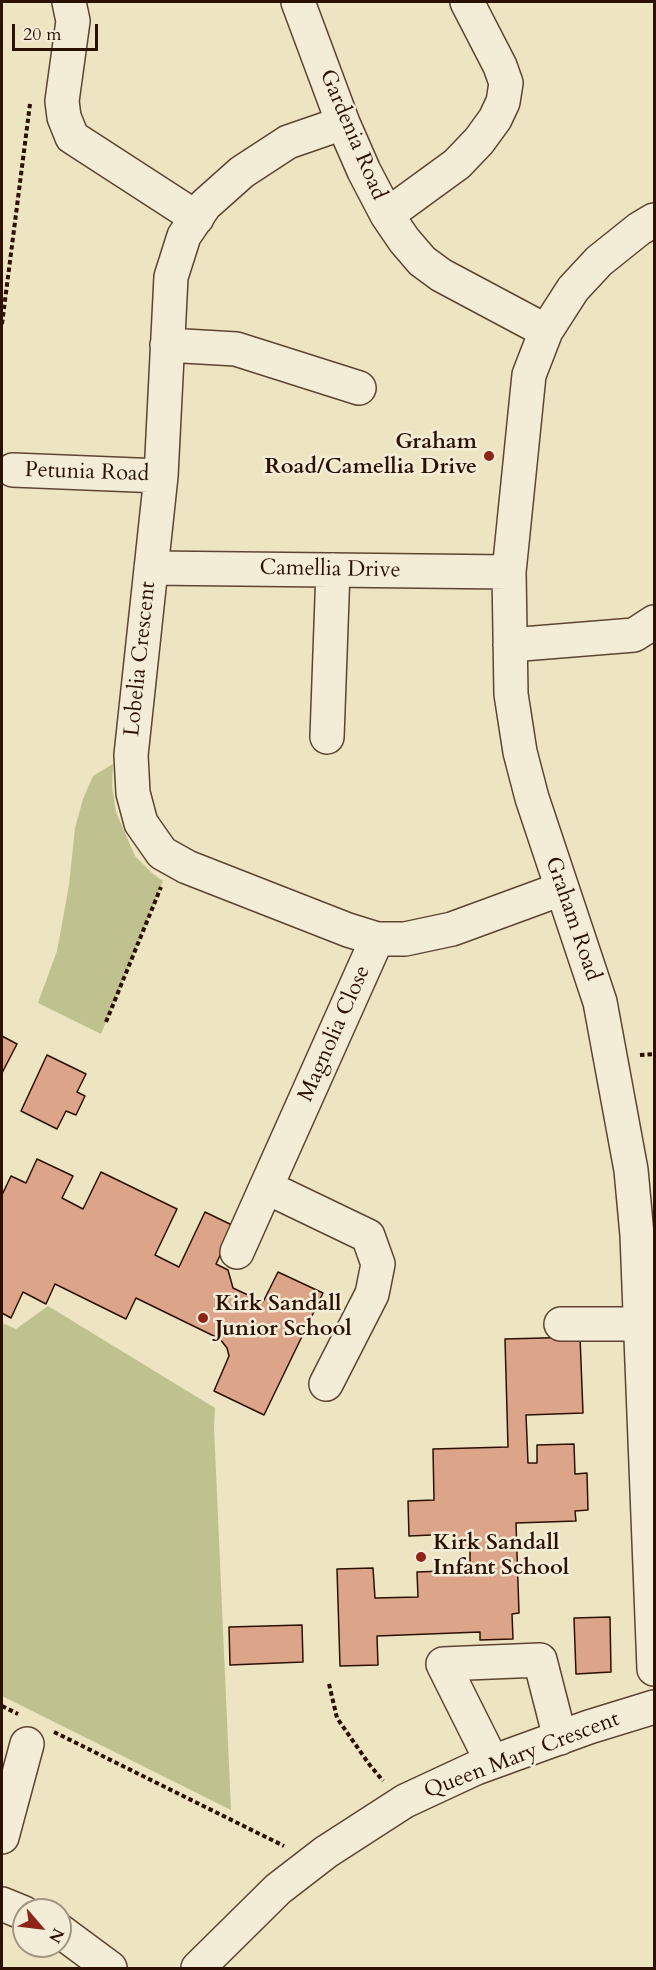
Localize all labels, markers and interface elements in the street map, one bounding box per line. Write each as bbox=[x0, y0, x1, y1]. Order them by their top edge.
scale bar bbox=[15, 12, 100, 50]
text: 20 m bbox=[23, 22, 62, 47]
street label: Gardenia Road bbox=[313, 66, 391, 204]
place label: Graham Road/Camellia Drive bbox=[264, 430, 477, 482]
marker: Graham Road/Camellia Drive bbox=[482, 449, 496, 463]
street label: Petunia Road bbox=[24, 458, 150, 488]
street label: Camellia Drive bbox=[259, 556, 401, 584]
street label: Lobelia Crescent bbox=[120, 580, 162, 738]
street label: Graham Road bbox=[538, 854, 606, 984]
street label: Magnolia Close bbox=[293, 962, 377, 1106]
place label: Kirk Sandall Junior School bbox=[215, 1292, 352, 1344]
marker: Kirk Sandall Junior School bbox=[196, 1311, 210, 1325]
place label: Kirk Sandall Infant School bbox=[433, 1531, 569, 1582]
marker: Kirk Sandall Infant School bbox=[414, 1550, 428, 1564]
street label: Queen Mary Crescent bbox=[421, 1707, 623, 1805]
north arrow bbox=[12, 1898, 72, 1958]
text: N bbox=[43, 1924, 69, 1947]

